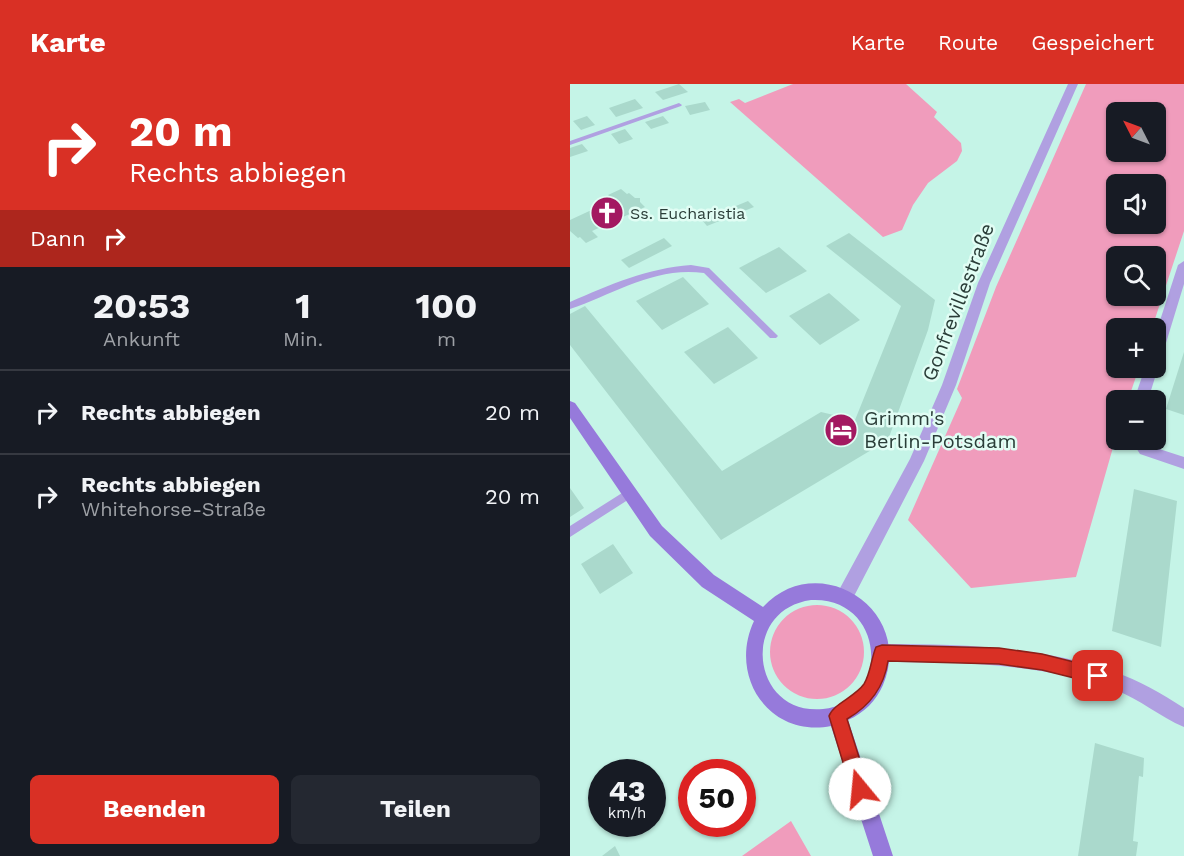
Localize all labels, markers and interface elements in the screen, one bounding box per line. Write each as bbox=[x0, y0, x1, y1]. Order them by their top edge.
text: Karte bbox=[30, 26, 106, 59]
text: Karte bbox=[851, 30, 905, 55]
text: Route bbox=[938, 30, 998, 55]
text: Gespeichert bbox=[1031, 30, 1154, 55]
north arrow bbox=[1106, 102, 1166, 162]
map controls bbox=[1106, 102, 1166, 450]
text: 20 m bbox=[129, 107, 233, 156]
icon: right bbox=[30, 108, 108, 186]
text: Rechts abbiegen bbox=[129, 157, 347, 189]
button: sound bbox=[1106, 174, 1166, 234]
church icon: Ss. Eucharistia bbox=[589, 195, 625, 231]
place label: Ss. Eucharistia bbox=[630, 204, 745, 223]
street label: Gonfrevillestraße bbox=[917, 220, 999, 384]
icon: right bbox=[98, 222, 131, 255]
text: Dann bbox=[30, 226, 86, 251]
button: search bbox=[1106, 246, 1166, 306]
text: 20:53 bbox=[93, 285, 190, 327]
text: 1 bbox=[295, 285, 311, 327]
text: 100 bbox=[416, 285, 477, 327]
button: + bbox=[1106, 318, 1166, 378]
text: Ankunft bbox=[103, 327, 180, 351]
text: Min. bbox=[283, 327, 323, 351]
text: m bbox=[437, 327, 456, 351]
button: − bbox=[1106, 390, 1166, 450]
icon: right bbox=[30, 396, 63, 429]
text: Rechts abbiegen bbox=[81, 400, 261, 425]
text: 20 m bbox=[485, 400, 540, 425]
place label: Grimm's Berlin-Potsdam bbox=[864, 406, 1016, 453]
hotel icon: Grimm's Berlin-Potsdam bbox=[823, 412, 859, 448]
text: Rechts abbiegen bbox=[81, 472, 261, 497]
icon: right bbox=[30, 480, 63, 513]
text: 20 m bbox=[485, 484, 540, 509]
text: Whitehorse-Straße bbox=[81, 497, 266, 521]
pin bbox=[1072, 650, 1123, 701]
icon: arrive bbox=[1081, 659, 1114, 692]
position arrow bbox=[828, 757, 892, 821]
speed limit sign: 50 bbox=[678, 759, 756, 837]
text: 43 bbox=[608, 773, 646, 808]
button: Beenden bbox=[30, 775, 279, 844]
button: Teilen bbox=[291, 775, 540, 844]
text: km/h bbox=[608, 804, 646, 822]

